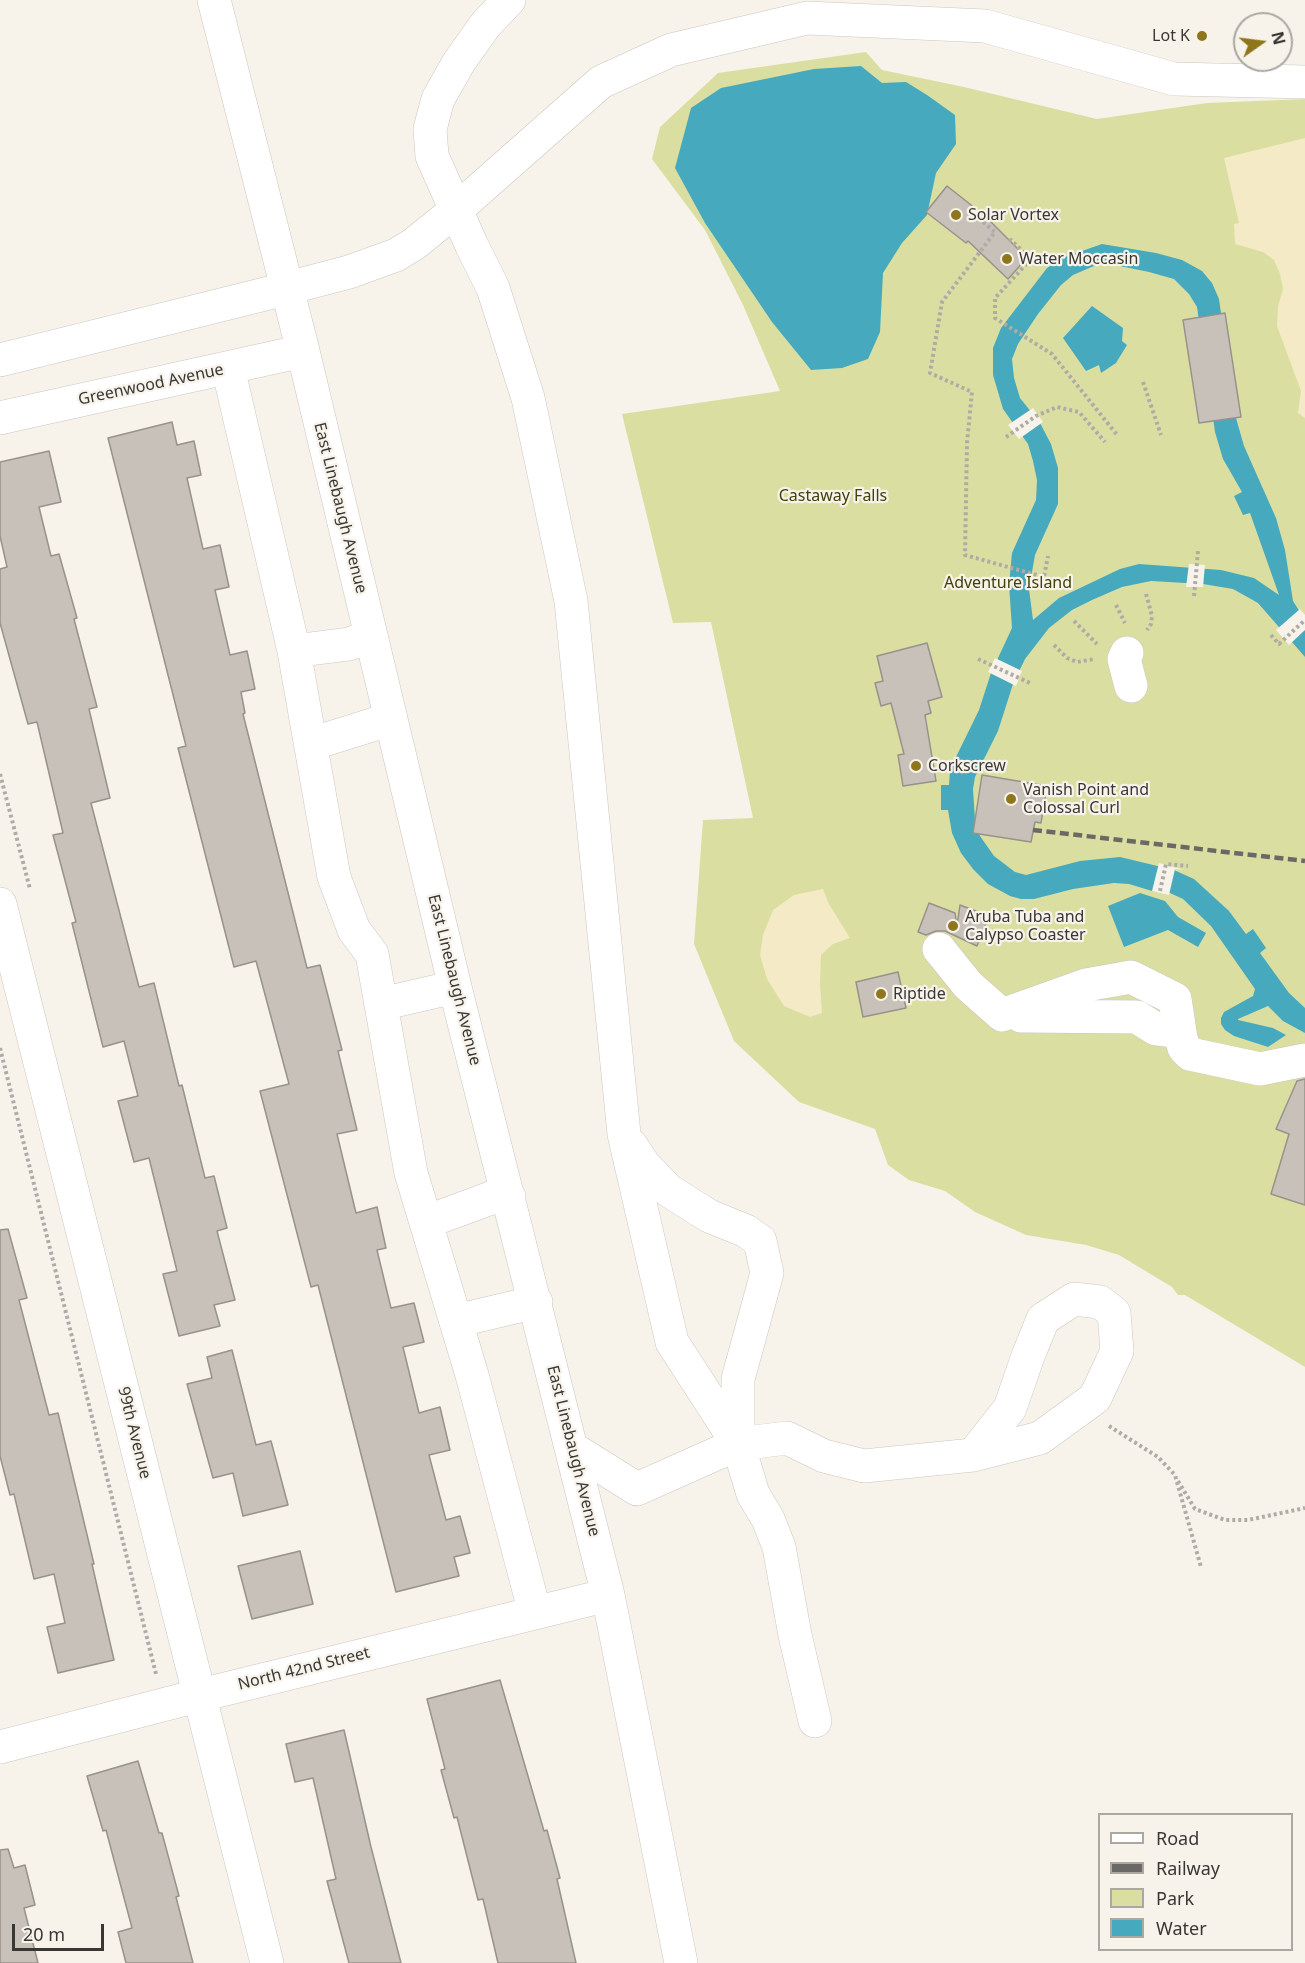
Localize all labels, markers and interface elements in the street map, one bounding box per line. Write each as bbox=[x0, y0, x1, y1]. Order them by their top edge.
north arrow bbox=[1233, 12, 1293, 72]
place label: Lot K bbox=[1152, 26, 1190, 46]
marker: Lot K bbox=[1195, 29, 1209, 43]
text: N bbox=[1266, 29, 1291, 47]
place label: Solar Vortex bbox=[968, 205, 1059, 225]
marker: Solar Vortex bbox=[949, 208, 963, 222]
place label: Water Moccasin bbox=[1019, 249, 1138, 269]
marker: Water Moccasin bbox=[1000, 252, 1014, 266]
street label: Greenwood Avenue bbox=[77, 360, 225, 410]
street label: East Linebaugh Avenue bbox=[309, 420, 371, 596]
park label: Castaway Falls bbox=[779, 486, 887, 506]
park label: Adventure Island bbox=[944, 573, 1072, 593]
place label: Corkscrew bbox=[928, 756, 1006, 776]
marker: Corkscrew bbox=[909, 759, 923, 773]
place label: Vanish Point and Colossal Curl bbox=[1023, 780, 1149, 818]
marker: Vanish Point and Colossal Curl bbox=[1004, 792, 1018, 806]
street label: East Linebaugh Avenue bbox=[423, 892, 485, 1068]
place label: Aruba Tuba and Calypso Coaster bbox=[965, 907, 1086, 945]
marker: Aruba Tuba and Calypso Coaster bbox=[946, 919, 960, 933]
place label: Riptide bbox=[893, 984, 946, 1004]
marker: Riptide bbox=[874, 987, 888, 1001]
street label: East Linebaugh Avenue bbox=[542, 1363, 604, 1539]
street label: 99th Avenue bbox=[113, 1385, 155, 1481]
street label: North 42nd Street bbox=[236, 1643, 372, 1695]
legend bbox=[1098, 1813, 1293, 1951]
text: Road bbox=[1156, 1826, 1199, 1850]
text: Railway bbox=[1156, 1856, 1220, 1880]
text: Park bbox=[1156, 1886, 1194, 1910]
scale bar bbox=[15, 1912, 106, 1950]
text: Water bbox=[1156, 1916, 1207, 1940]
text: 20 m bbox=[23, 1922, 65, 1946]

